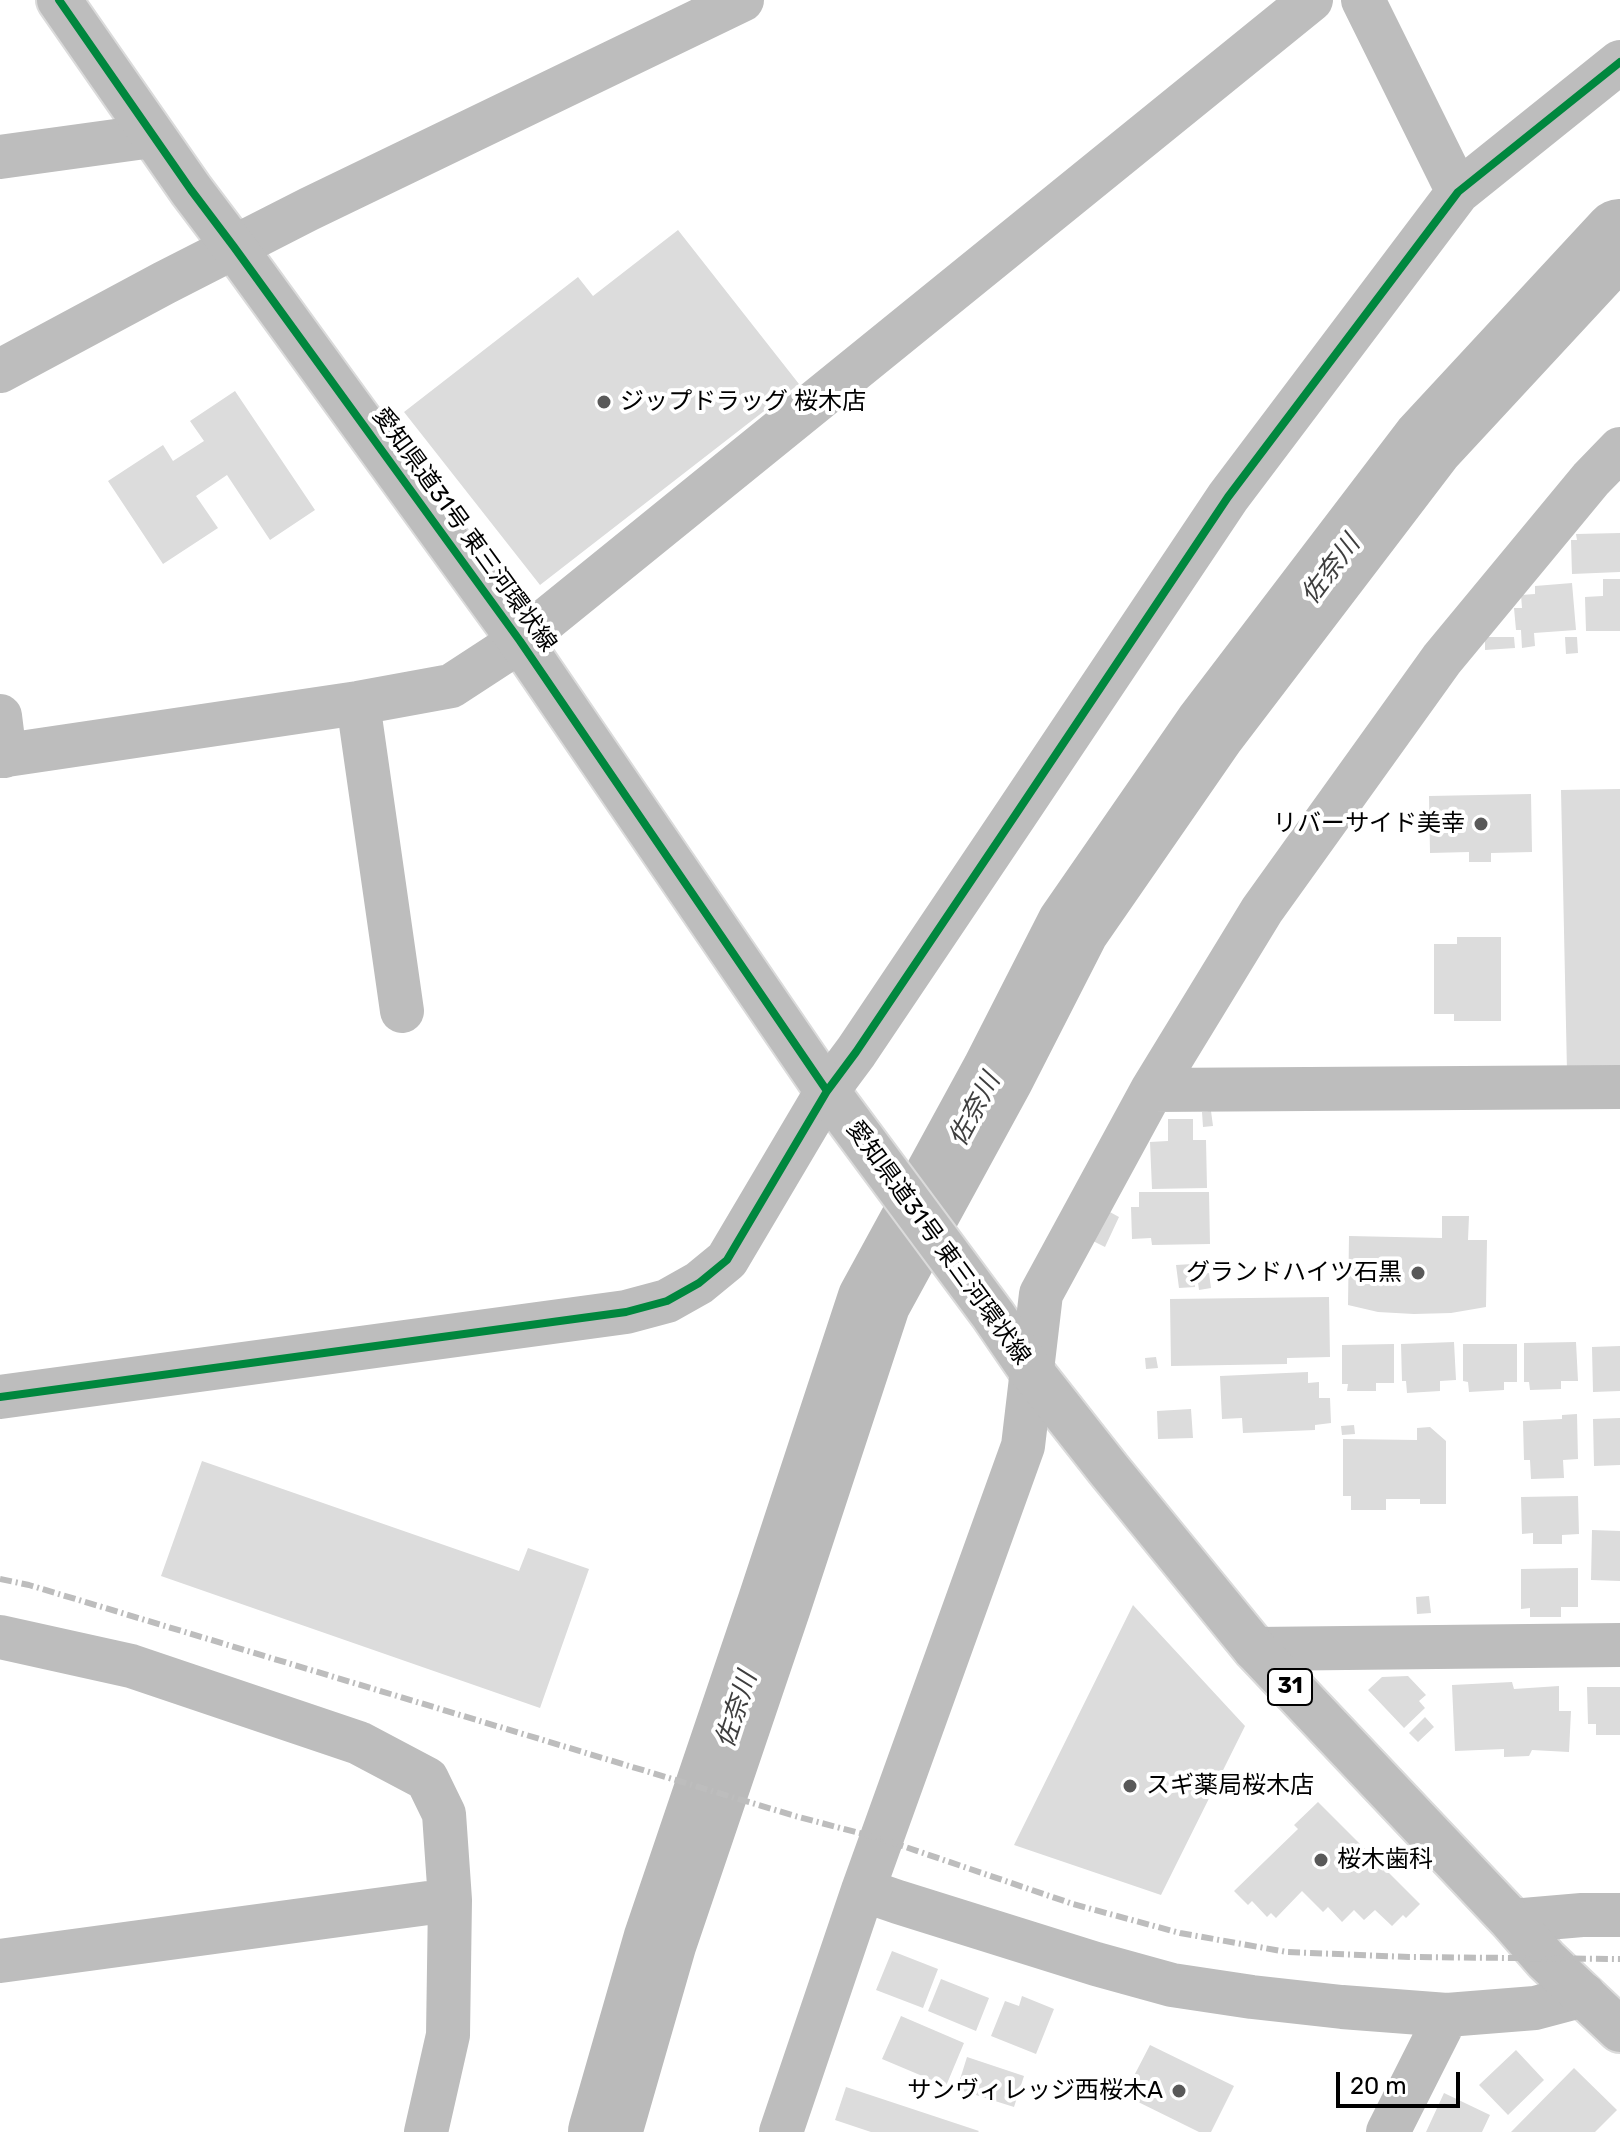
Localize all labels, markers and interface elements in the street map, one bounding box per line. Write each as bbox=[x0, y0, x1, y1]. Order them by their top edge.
place label: ジップドラッグ 桜木店 bbox=[620, 388, 866, 416]
marker: ジップドラッグ 桜木店 bbox=[595, 393, 613, 411]
street label: 愛知県道31号 東三河環状線 bbox=[366, 403, 562, 657]
water label: 佐奈川 bbox=[1295, 529, 1367, 611]
place label: リバーサイド美幸 bbox=[1273, 810, 1465, 838]
marker: リバーサイド美幸 bbox=[1472, 815, 1490, 833]
water label: 佐奈川 bbox=[943, 1068, 1007, 1152]
street label: 愛知県道31号 東三河環状線 bbox=[840, 1116, 1036, 1370]
place label: グランドハイツ石黒 bbox=[1186, 1259, 1402, 1287]
marker: グランドハイツ石黒 bbox=[1409, 1264, 1427, 1282]
water label: 佐奈川 bbox=[710, 1668, 764, 1752]
road number: 31 bbox=[1268, 1669, 1312, 1705]
place label: スギ薬局桜木店 bbox=[1146, 1772, 1314, 1800]
marker: スギ薬局桜木店 bbox=[1121, 1777, 1139, 1795]
place label: 桜木歯科 bbox=[1337, 1846, 1433, 1874]
marker: 桜木歯科 bbox=[1312, 1851, 1330, 1869]
scale bar bbox=[1340, 2056, 1464, 2106]
text: 20 m bbox=[1350, 2072, 1407, 2100]
place label: サンヴィレッジ西桜木A bbox=[907, 2077, 1163, 2105]
marker: サンヴィレッジ西桜木A bbox=[1170, 2082, 1188, 2100]

